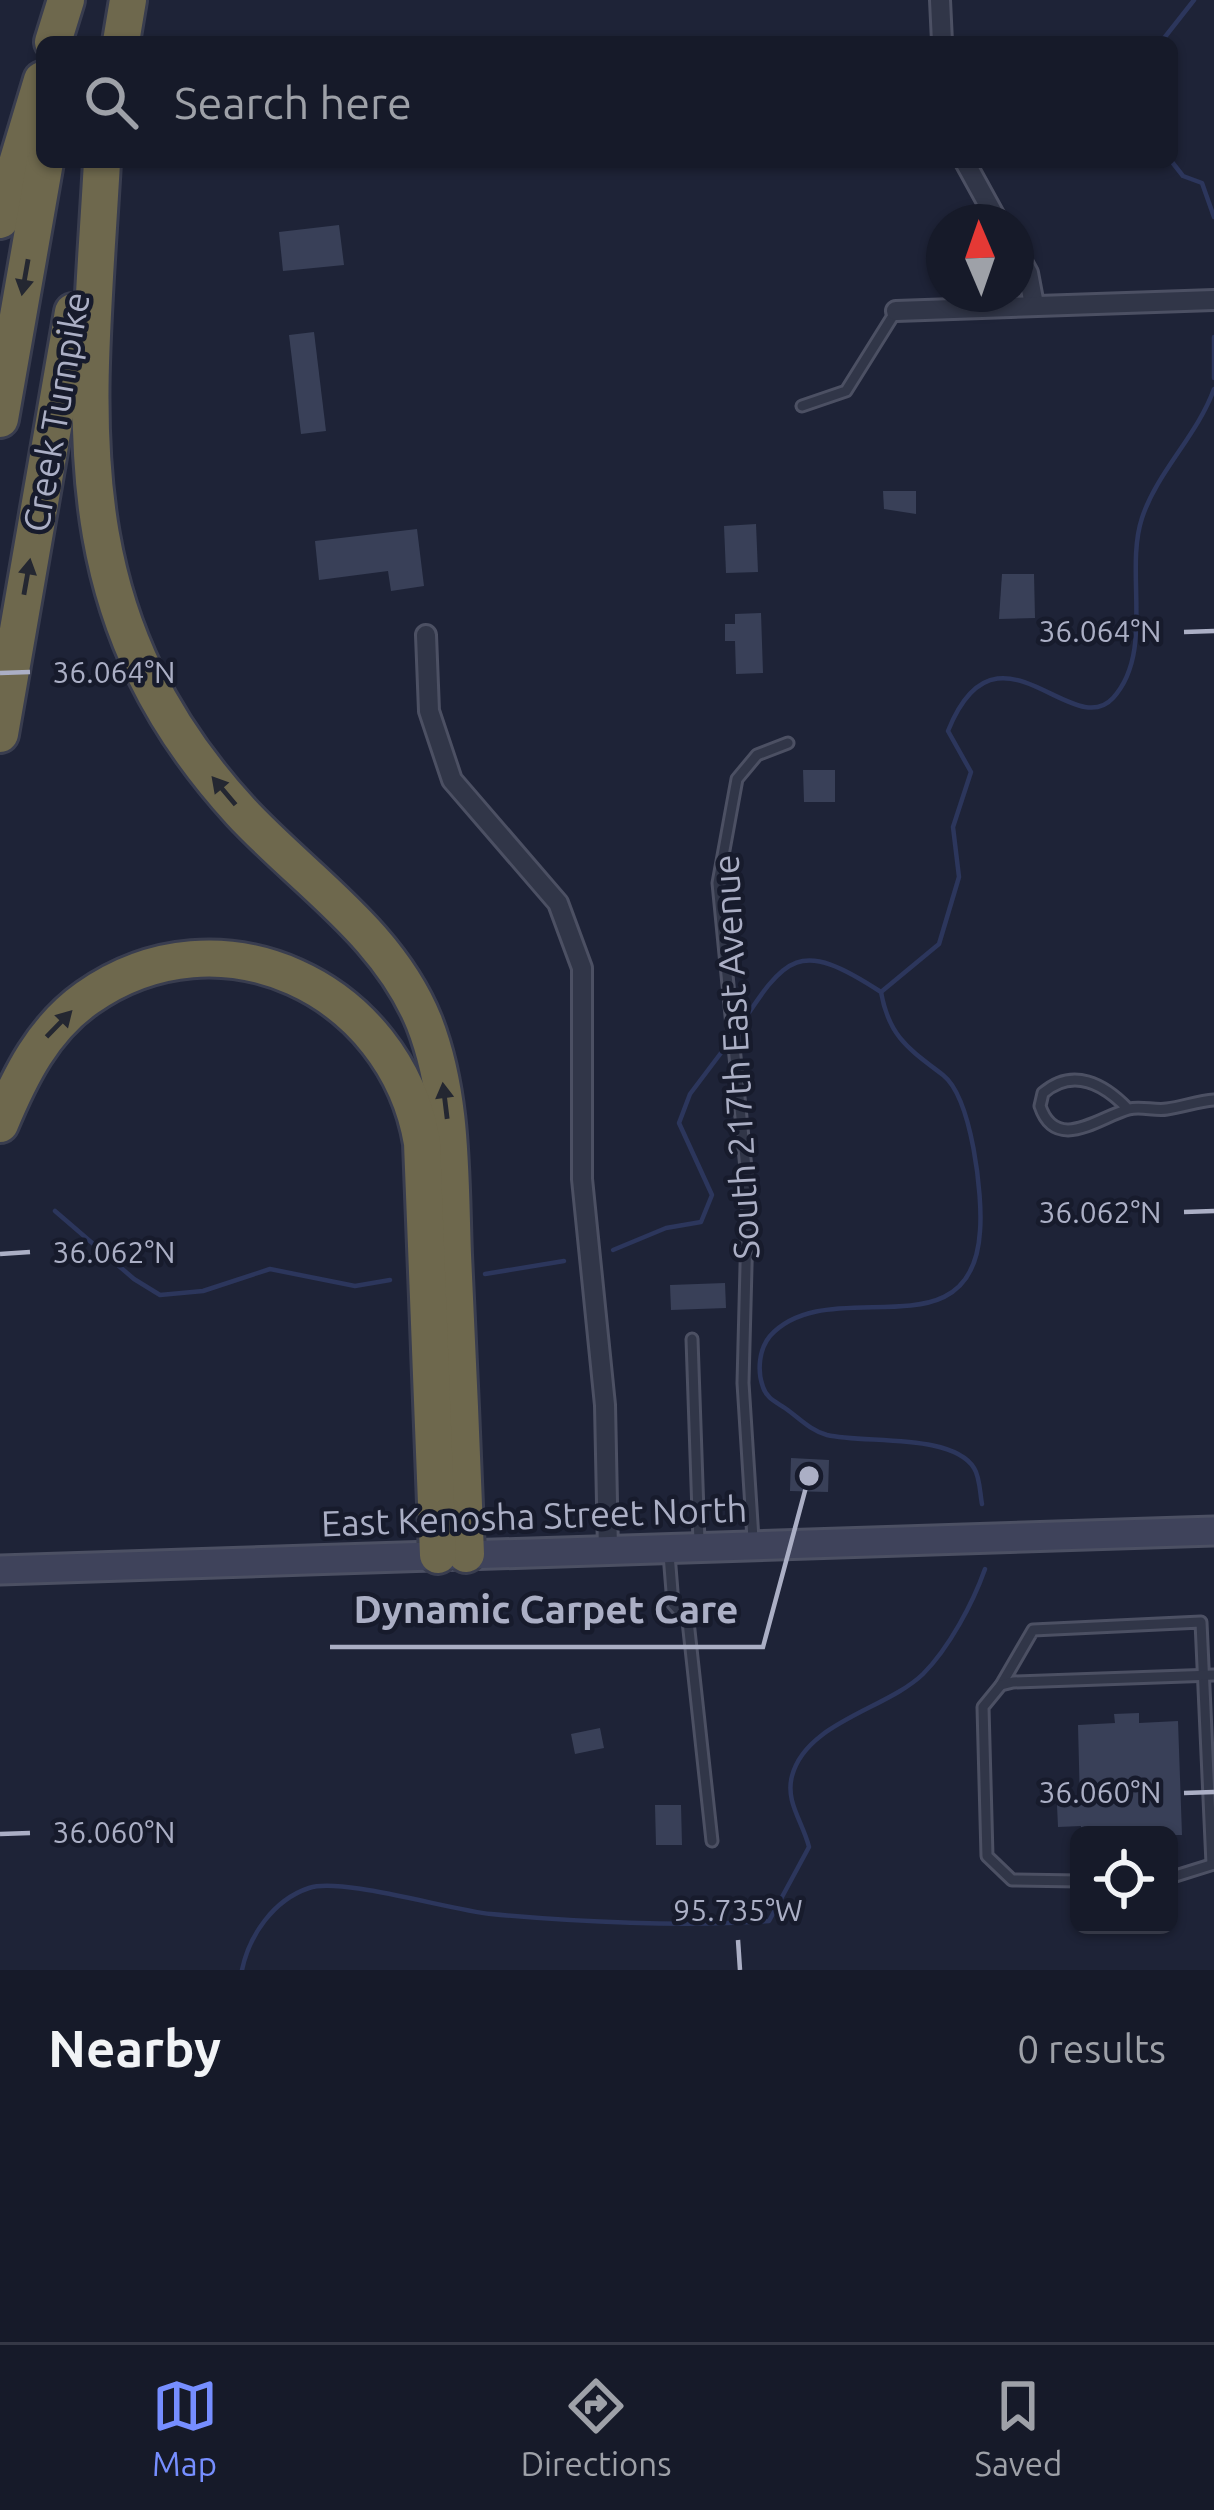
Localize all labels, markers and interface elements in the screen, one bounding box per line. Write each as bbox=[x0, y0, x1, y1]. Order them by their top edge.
search box bbox=[36, 36, 1178, 168]
icon: search bbox=[78, 69, 144, 135]
text: Search here bbox=[174, 77, 412, 128]
north arrow bbox=[926, 204, 1034, 312]
one-way arrow bbox=[15, 259, 34, 297]
street label: Creek Turnpike bbox=[14, 289, 97, 535]
one-way arrow bbox=[19, 558, 37, 596]
text: 36.064°N bbox=[1038, 614, 1162, 648]
text: 36.064°N bbox=[52, 655, 176, 689]
one-way arrow bbox=[211, 776, 237, 806]
street label: South 217th East Avenue bbox=[704, 854, 767, 1260]
one-way arrow bbox=[44, 1010, 72, 1039]
one-way arrow bbox=[435, 1082, 454, 1120]
text: 36.062°N bbox=[1038, 1195, 1162, 1229]
text: 36.062°N bbox=[52, 1235, 176, 1269]
street label: East Kenosha Street North bbox=[320, 1488, 748, 1543]
callout: Dynamic Carpet Care bbox=[330, 1572, 763, 1647]
text: Dynamic Carpet Care bbox=[354, 1587, 738, 1630]
text: 36.060°N bbox=[1038, 1775, 1162, 1809]
text: 36.060°N bbox=[52, 1815, 176, 1849]
map controls bbox=[1070, 1826, 1178, 1934]
button: locate bbox=[1070, 1826, 1178, 1934]
text: 95.735°W bbox=[673, 1893, 803, 1927]
text: Nearby bbox=[48, 2019, 221, 2077]
text: 0 results bbox=[1017, 2027, 1166, 2070]
tab: Map bbox=[152, 2373, 218, 2482]
tab: Directions bbox=[521, 2373, 671, 2482]
tab: Saved bbox=[975, 2373, 1062, 2482]

